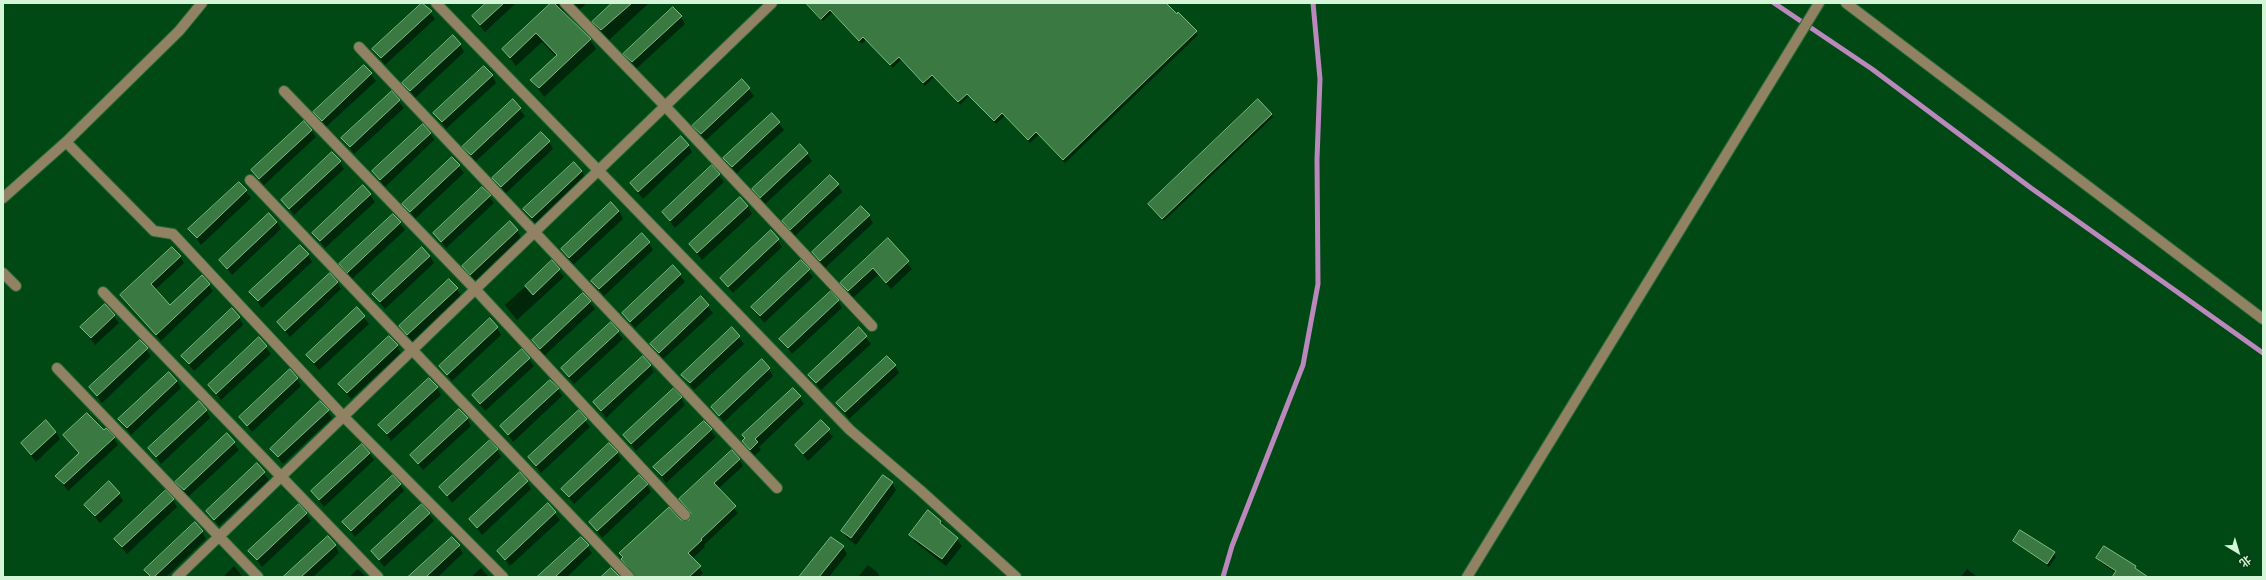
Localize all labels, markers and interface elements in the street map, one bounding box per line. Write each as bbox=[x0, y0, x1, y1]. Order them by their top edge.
north arrow bbox=[2218, 532, 2258, 572]
text: 北 bbox=[2237, 553, 2254, 570]

